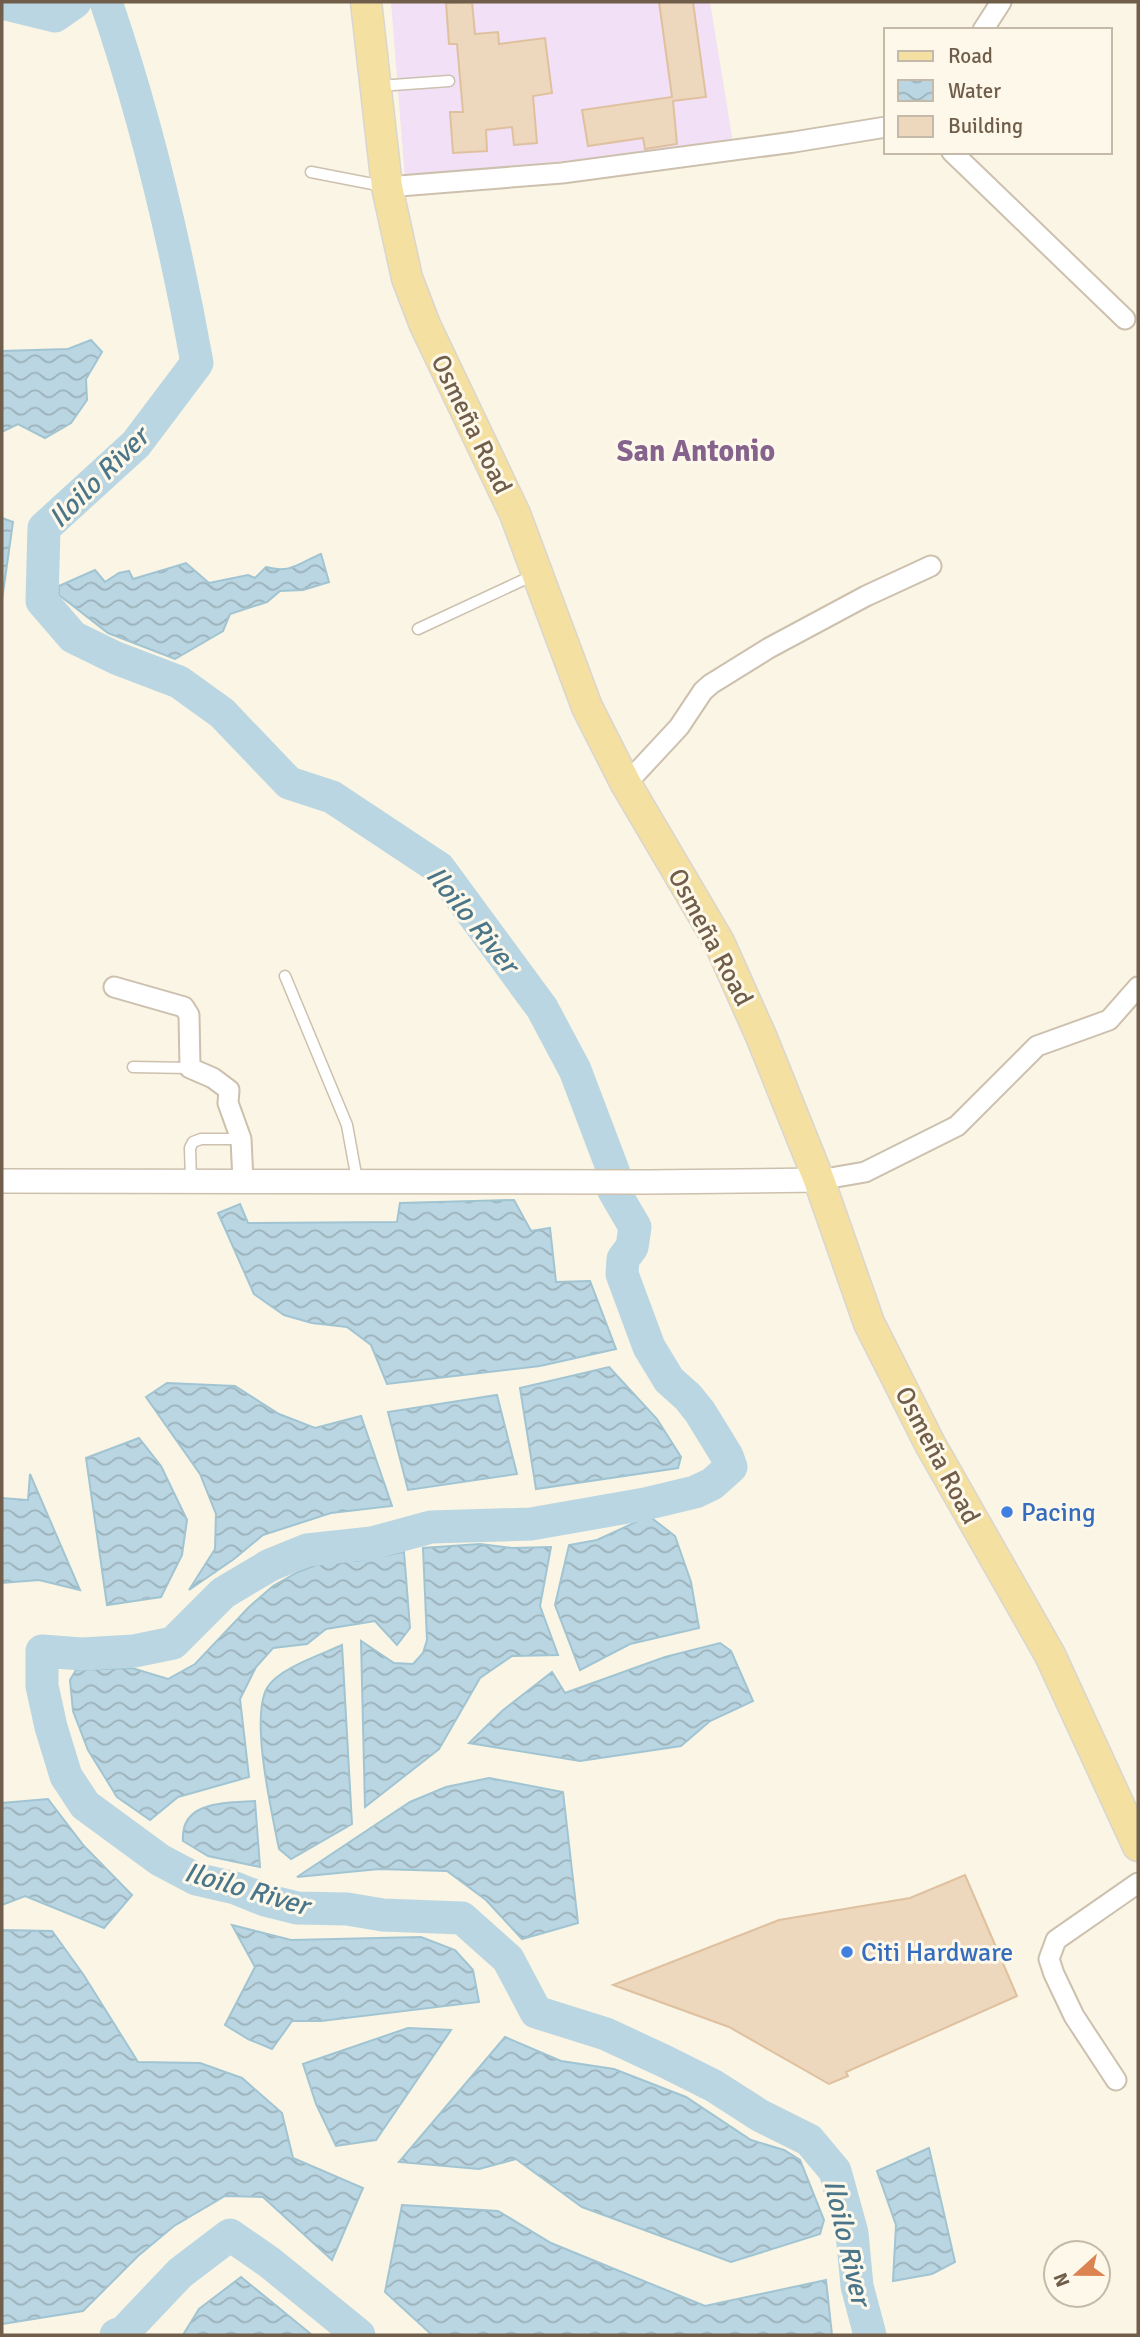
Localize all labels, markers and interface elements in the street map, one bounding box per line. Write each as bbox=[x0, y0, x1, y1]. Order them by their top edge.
legend bbox=[884, 28, 1112, 154]
text: Road bbox=[948, 43, 993, 69]
text: Water bbox=[948, 78, 1001, 104]
text: Building bbox=[948, 113, 1023, 139]
street label: Osmeña Road bbox=[424, 350, 519, 499]
water label: Iloilo River bbox=[42, 418, 159, 535]
district label: San Antonio bbox=[617, 433, 775, 470]
water label: Iloilo River bbox=[419, 859, 528, 983]
street label: Osmeña Road bbox=[661, 863, 760, 1012]
street label: Osmeña Road bbox=[888, 1381, 987, 1530]
place label: Pacing bbox=[1021, 1497, 1096, 1529]
marker: Pacing bbox=[999, 1504, 1015, 1520]
water label: Iloilo River bbox=[181, 1855, 316, 1924]
place label: Citi Hardware bbox=[861, 1937, 1013, 1969]
marker: Citi Hardware bbox=[839, 1944, 855, 1960]
water label: Iloilo River bbox=[816, 2176, 879, 2312]
north arrow bbox=[1042, 2239, 1112, 2309]
text: N bbox=[1048, 2269, 1076, 2290]

